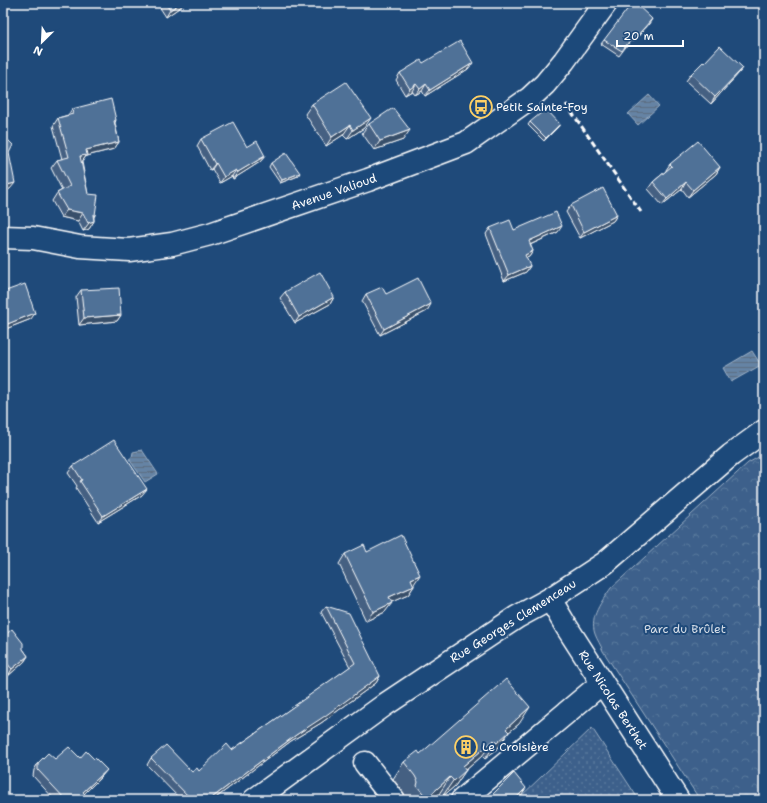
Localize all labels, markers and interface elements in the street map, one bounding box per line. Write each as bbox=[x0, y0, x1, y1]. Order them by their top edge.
north arrow bbox=[22, 22, 62, 62]
scale bar bbox=[617, 22, 683, 48]
text: 20 m bbox=[623, 28, 654, 44]
text: N bbox=[31, 42, 45, 59]
bus stop icon: Petit Sainte-Foy bbox=[468, 94, 494, 120]
place label: Petit Sainte-Foy bbox=[496, 99, 588, 115]
street label: Avenue Valioud bbox=[289, 170, 379, 214]
street label: Rue Georges Clemenceau bbox=[447, 575, 579, 667]
park label: Parc du Brûlet bbox=[644, 621, 726, 637]
street label: Rue Nicolas Berthet bbox=[575, 647, 651, 753]
building icon: Le Croisière bbox=[453, 734, 479, 760]
place label: Le Croisière bbox=[482, 739, 549, 755]

